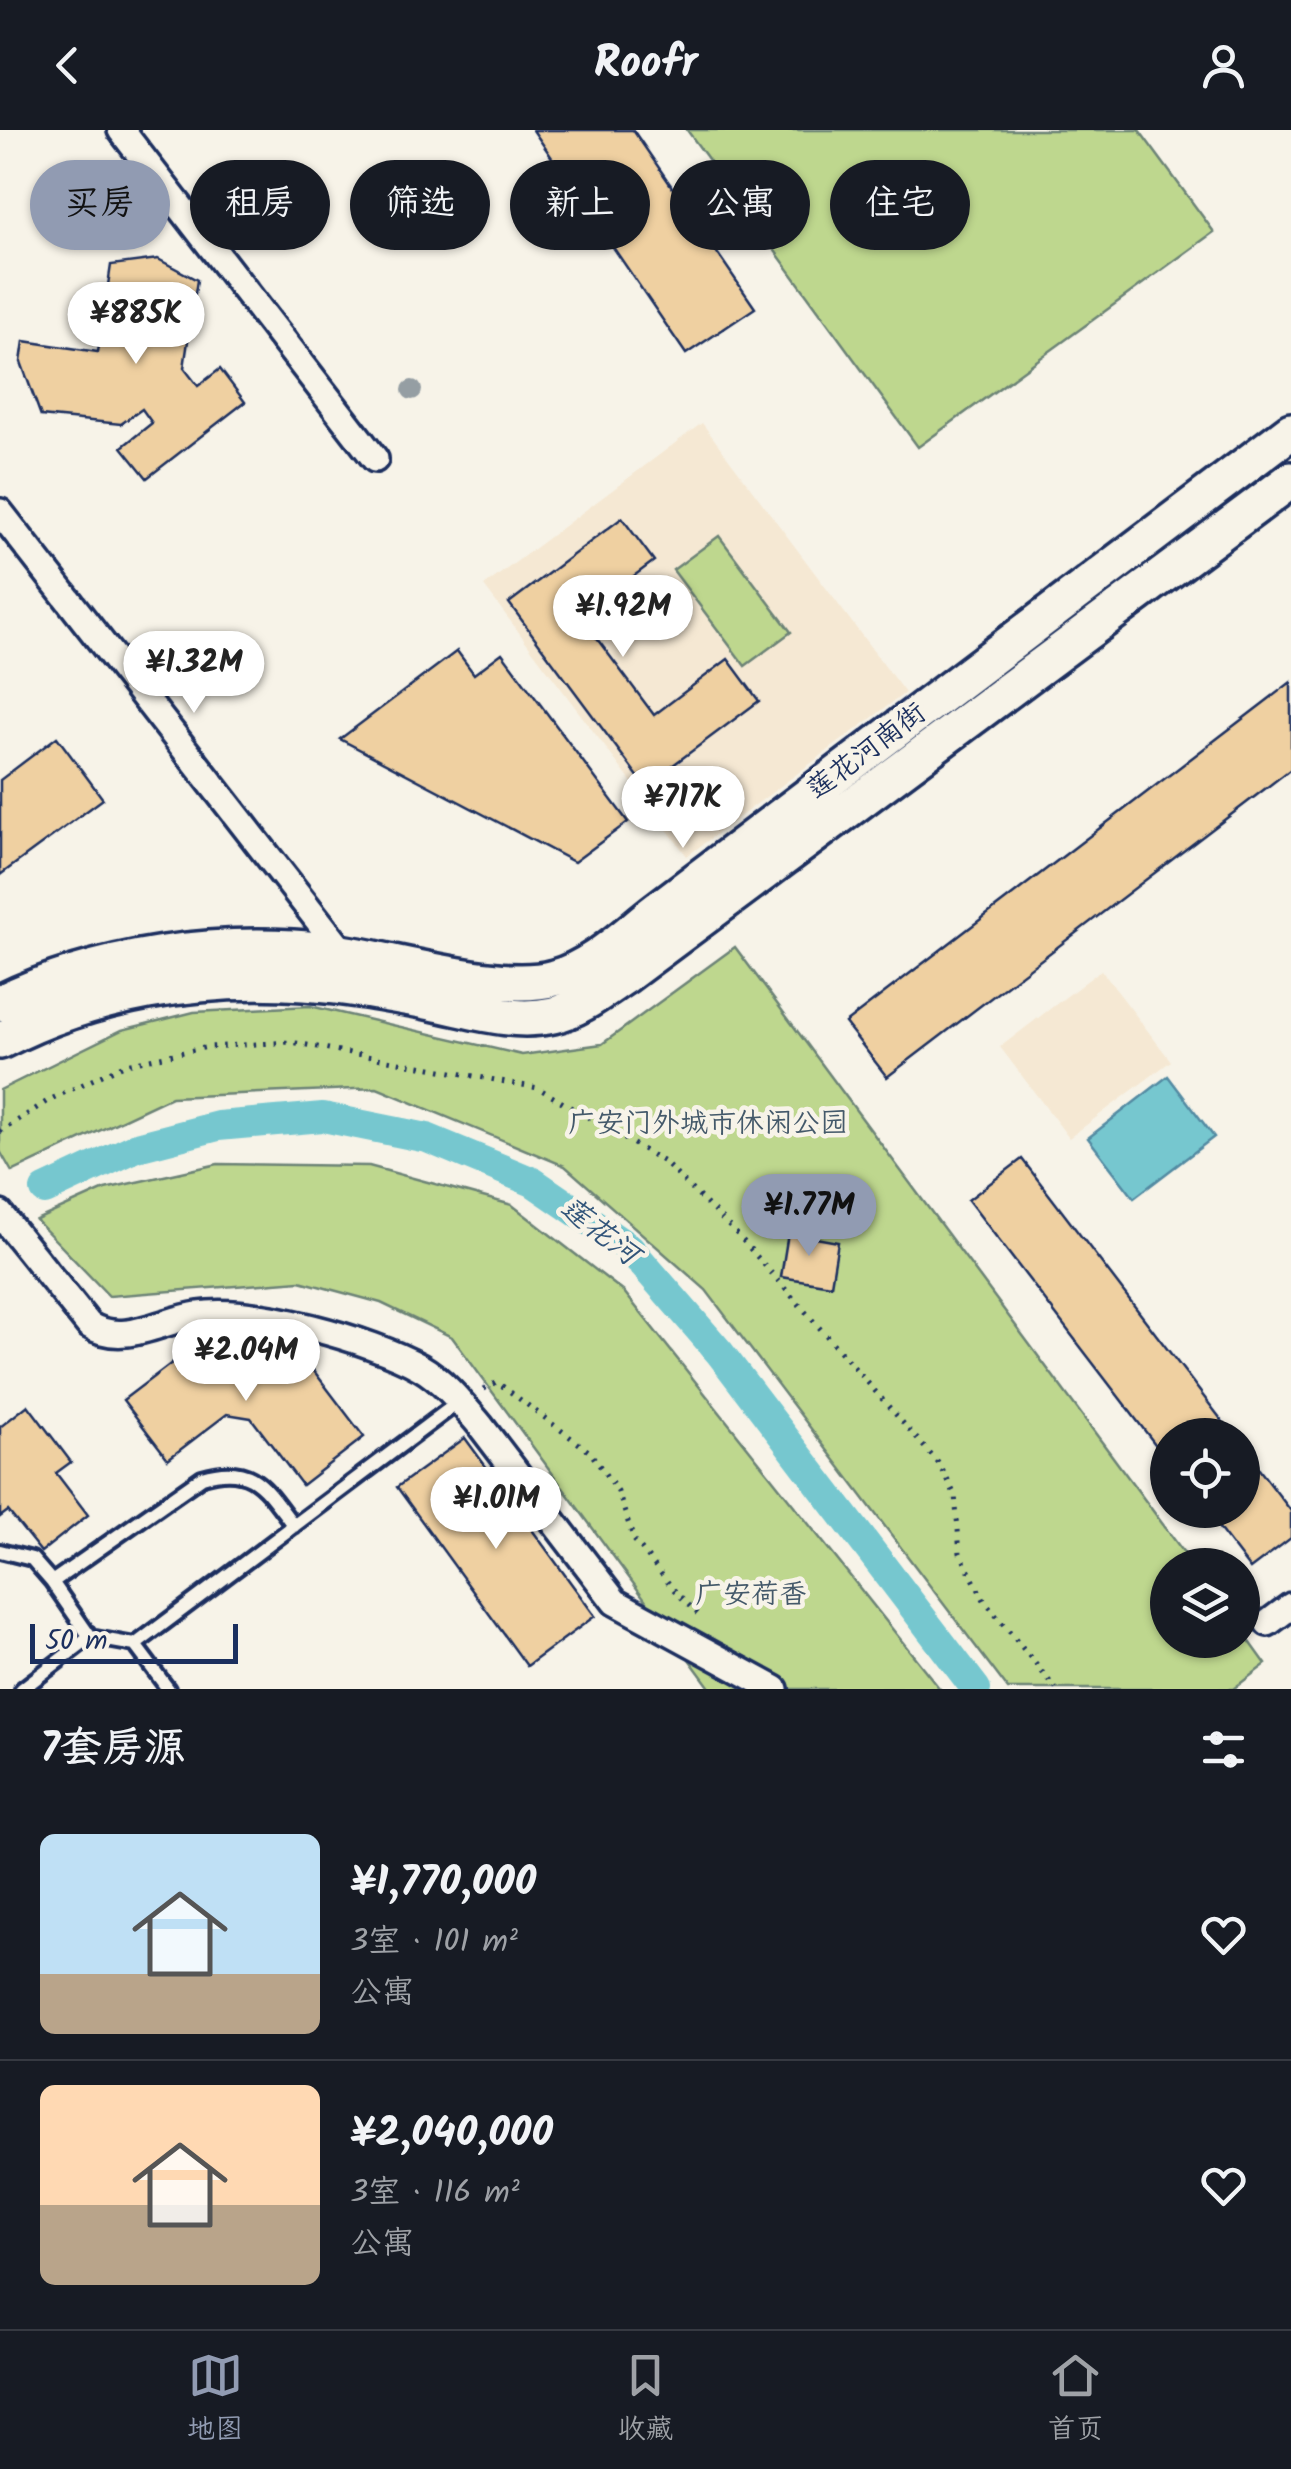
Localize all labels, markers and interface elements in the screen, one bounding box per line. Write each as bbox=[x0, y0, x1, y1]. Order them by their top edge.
text: Roofr bbox=[594, 29, 697, 101]
icon: back bbox=[40, 38, 95, 93]
icon: person bbox=[1196, 38, 1251, 93]
chip: 买房 bbox=[30, 160, 170, 250]
chip: 租房 bbox=[190, 160, 330, 250]
chip: 筛选 bbox=[350, 160, 490, 250]
chip: 新上 bbox=[510, 160, 650, 250]
chip: 公寓 bbox=[670, 160, 810, 250]
chip: 住宅 bbox=[830, 160, 970, 250]
pin: ¥885K bbox=[66, 282, 206, 367]
text: ¥885K bbox=[90, 289, 182, 340]
pin: ¥1.92M bbox=[542, 575, 704, 660]
text: ¥1.92M bbox=[575, 582, 671, 633]
pin: ¥1.32M bbox=[113, 631, 275, 716]
text: ¥1.32M bbox=[145, 638, 243, 689]
street label: 莲花河南街 bbox=[798, 692, 936, 812]
pin: ¥717K bbox=[613, 766, 753, 851]
text: ¥717K bbox=[644, 773, 722, 824]
park label: 广安门外城市休闲公园 bbox=[568, 1102, 848, 1147]
pin: ¥1.77M bbox=[728, 1174, 890, 1259]
text: ¥1.77M bbox=[763, 1181, 855, 1232]
water label: 莲花河 bbox=[549, 1185, 653, 1282]
pin: ¥2.04M bbox=[165, 1319, 327, 1404]
text: ¥2.04M bbox=[194, 1326, 298, 1377]
map controls bbox=[1150, 1418, 1260, 1658]
button: locate bbox=[1150, 1418, 1260, 1528]
pin: ¥1.01M bbox=[415, 1467, 577, 1552]
text: ¥1.01M bbox=[452, 1474, 540, 1525]
button: layers bbox=[1150, 1548, 1260, 1658]
park label: 广安荷香 bbox=[695, 1573, 807, 1618]
scale bar bbox=[30, 1619, 238, 1664]
text: 50 m bbox=[45, 1619, 108, 1664]
text: 7套房源 bbox=[40, 1716, 186, 1783]
icon: filters bbox=[1196, 1722, 1251, 1777]
text: ¥1,770,000 bbox=[350, 1850, 536, 1917]
icon: home bbox=[120, 1874, 240, 1994]
icon: heart bbox=[1196, 1907, 1251, 1962]
text: 3室 · 101 m² bbox=[350, 1917, 518, 1968]
text: 公寓 bbox=[350, 1968, 414, 2019]
text: ¥2,040,000 bbox=[350, 2101, 553, 2168]
icon: home bbox=[120, 2125, 240, 2245]
icon: heart bbox=[1196, 2158, 1251, 2213]
text: 3室 · 116 m² bbox=[350, 2168, 520, 2219]
text: 公寓 bbox=[350, 2219, 414, 2270]
tab: 地图 bbox=[187, 2348, 243, 2453]
tab: 收藏 bbox=[617, 2348, 674, 2453]
tab: 首页 bbox=[1048, 2348, 1104, 2453]

